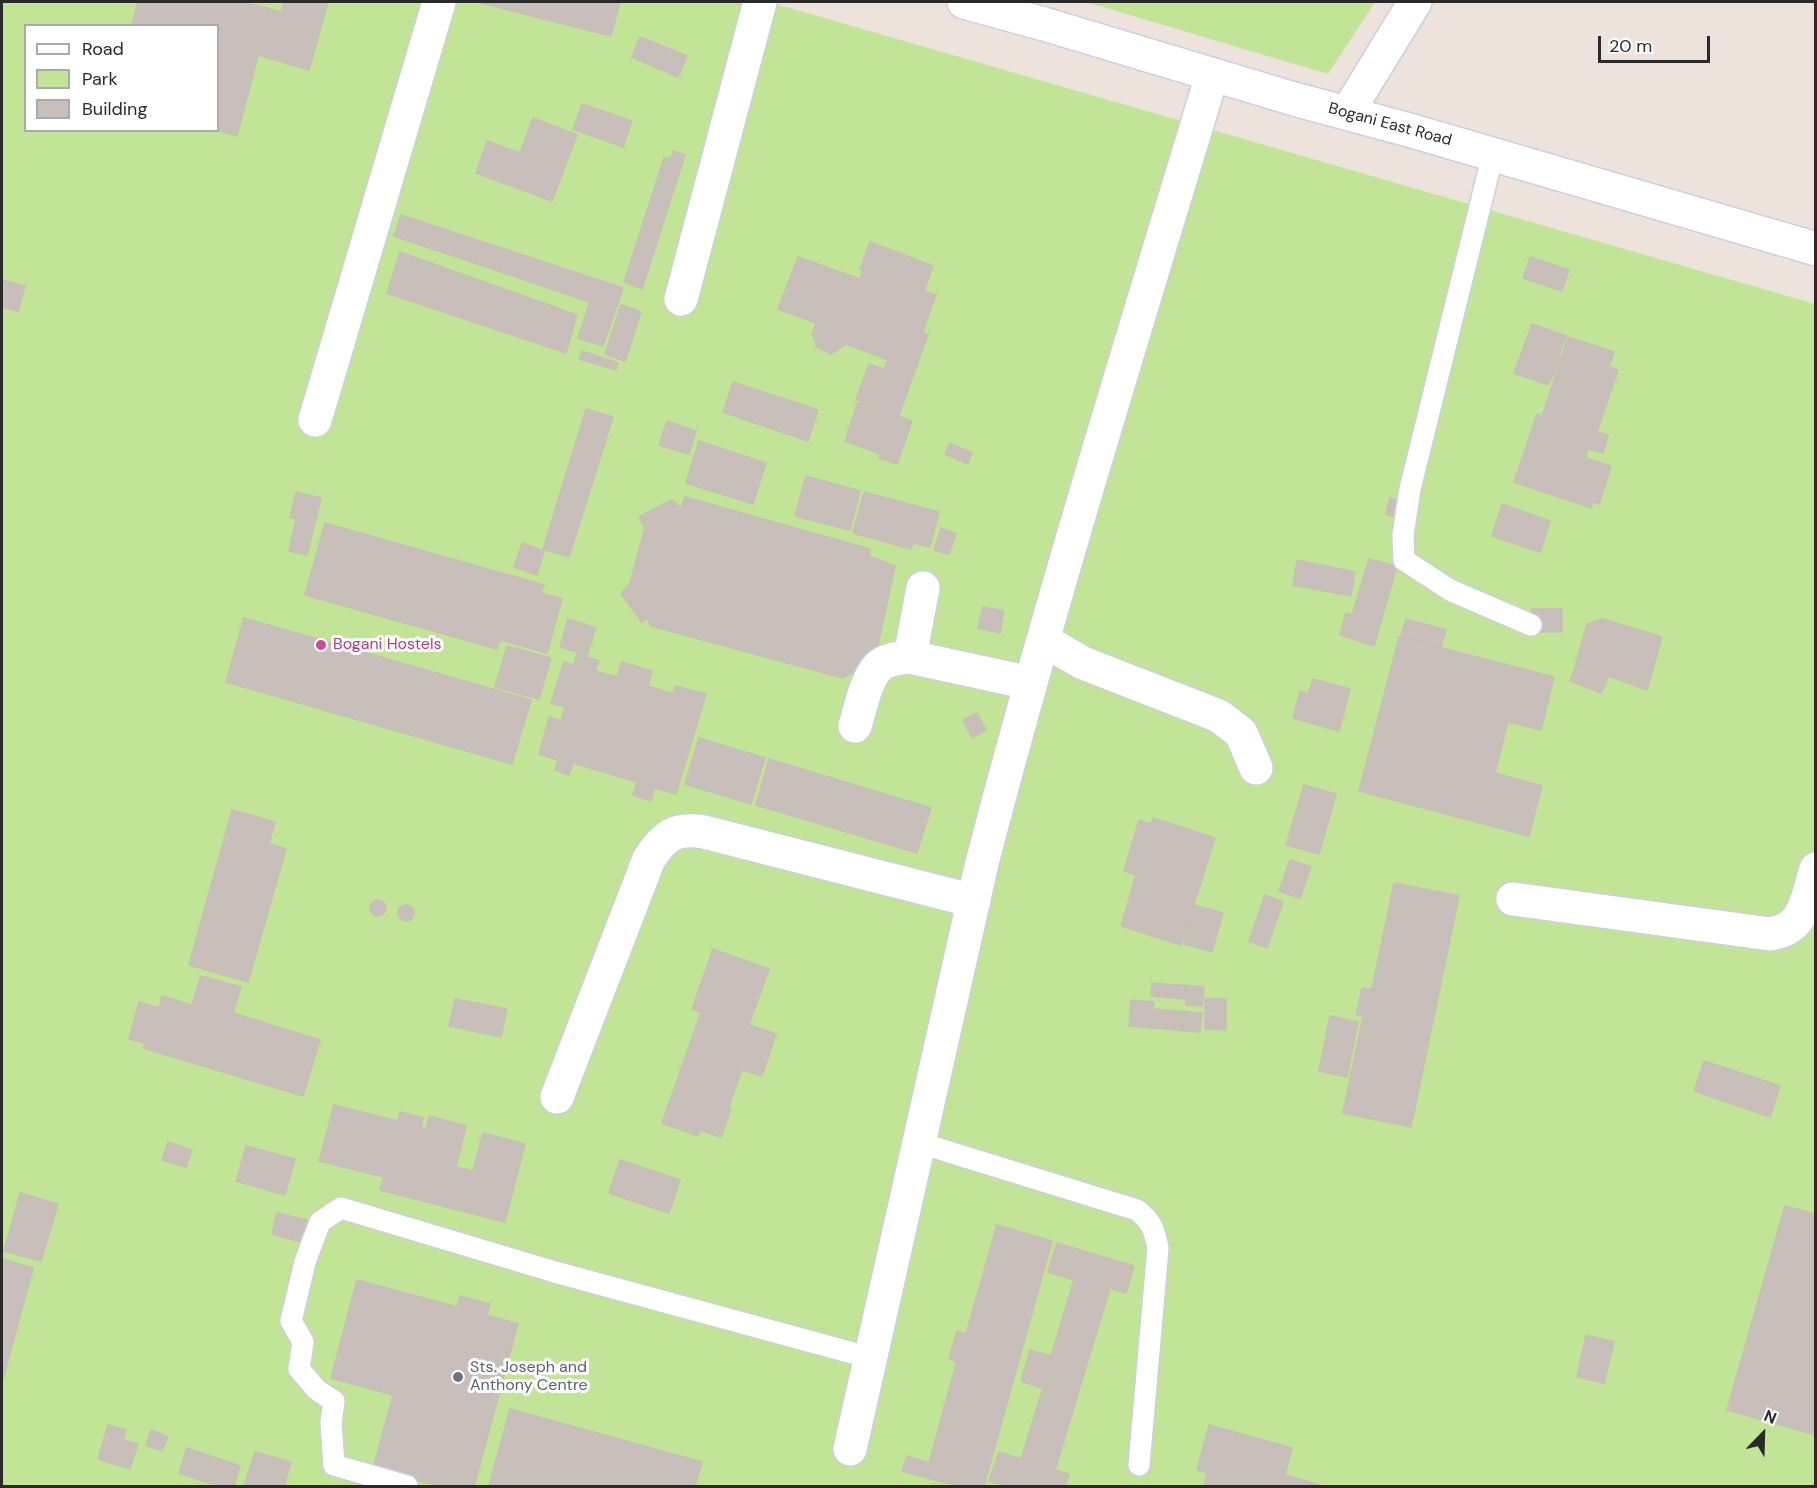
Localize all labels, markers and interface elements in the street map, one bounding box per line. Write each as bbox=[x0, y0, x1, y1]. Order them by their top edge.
legend bbox=[24, 24, 219, 132]
scale bar bbox=[1601, 24, 1714, 62]
text: 20 m bbox=[1609, 34, 1652, 58]
text: Road bbox=[82, 37, 124, 61]
text: Park bbox=[82, 67, 118, 91]
text: Building bbox=[82, 97, 147, 121]
street label: Bogani East Road bbox=[1326, 99, 1454, 151]
place label: Bogani Hostels bbox=[333, 635, 442, 655]
marker: Bogani Hostels bbox=[314, 638, 328, 652]
place label: Sts. Joseph and Anthony Centre bbox=[470, 1358, 588, 1396]
marker: Sts. Joseph and Anthony Centre bbox=[451, 1370, 465, 1384]
north arrow bbox=[1733, 1404, 1793, 1464]
text: N bbox=[1761, 1405, 1780, 1429]

